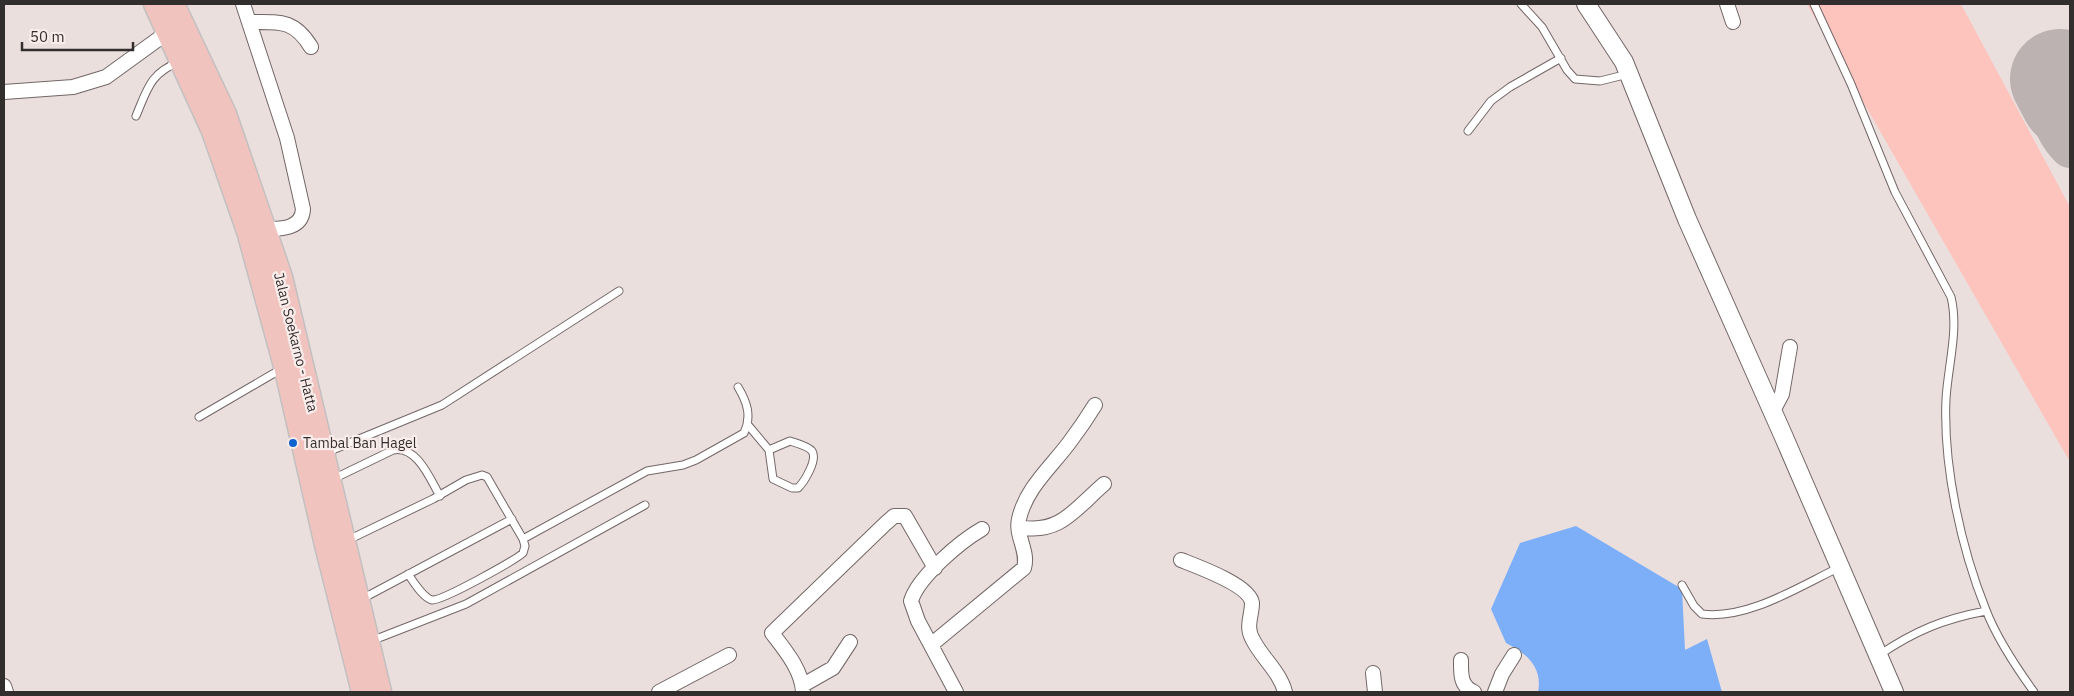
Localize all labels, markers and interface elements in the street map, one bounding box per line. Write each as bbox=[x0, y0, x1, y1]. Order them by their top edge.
scale bar bbox=[22, 20, 134, 52]
text: 50 m bbox=[30, 27, 65, 46]
street label: Jalan Soekarno - Hatta bbox=[270, 270, 322, 414]
place label: Tambal Ban Hagel bbox=[303, 434, 417, 452]
marker: Tambal Ban Hagel bbox=[287, 437, 299, 449]

